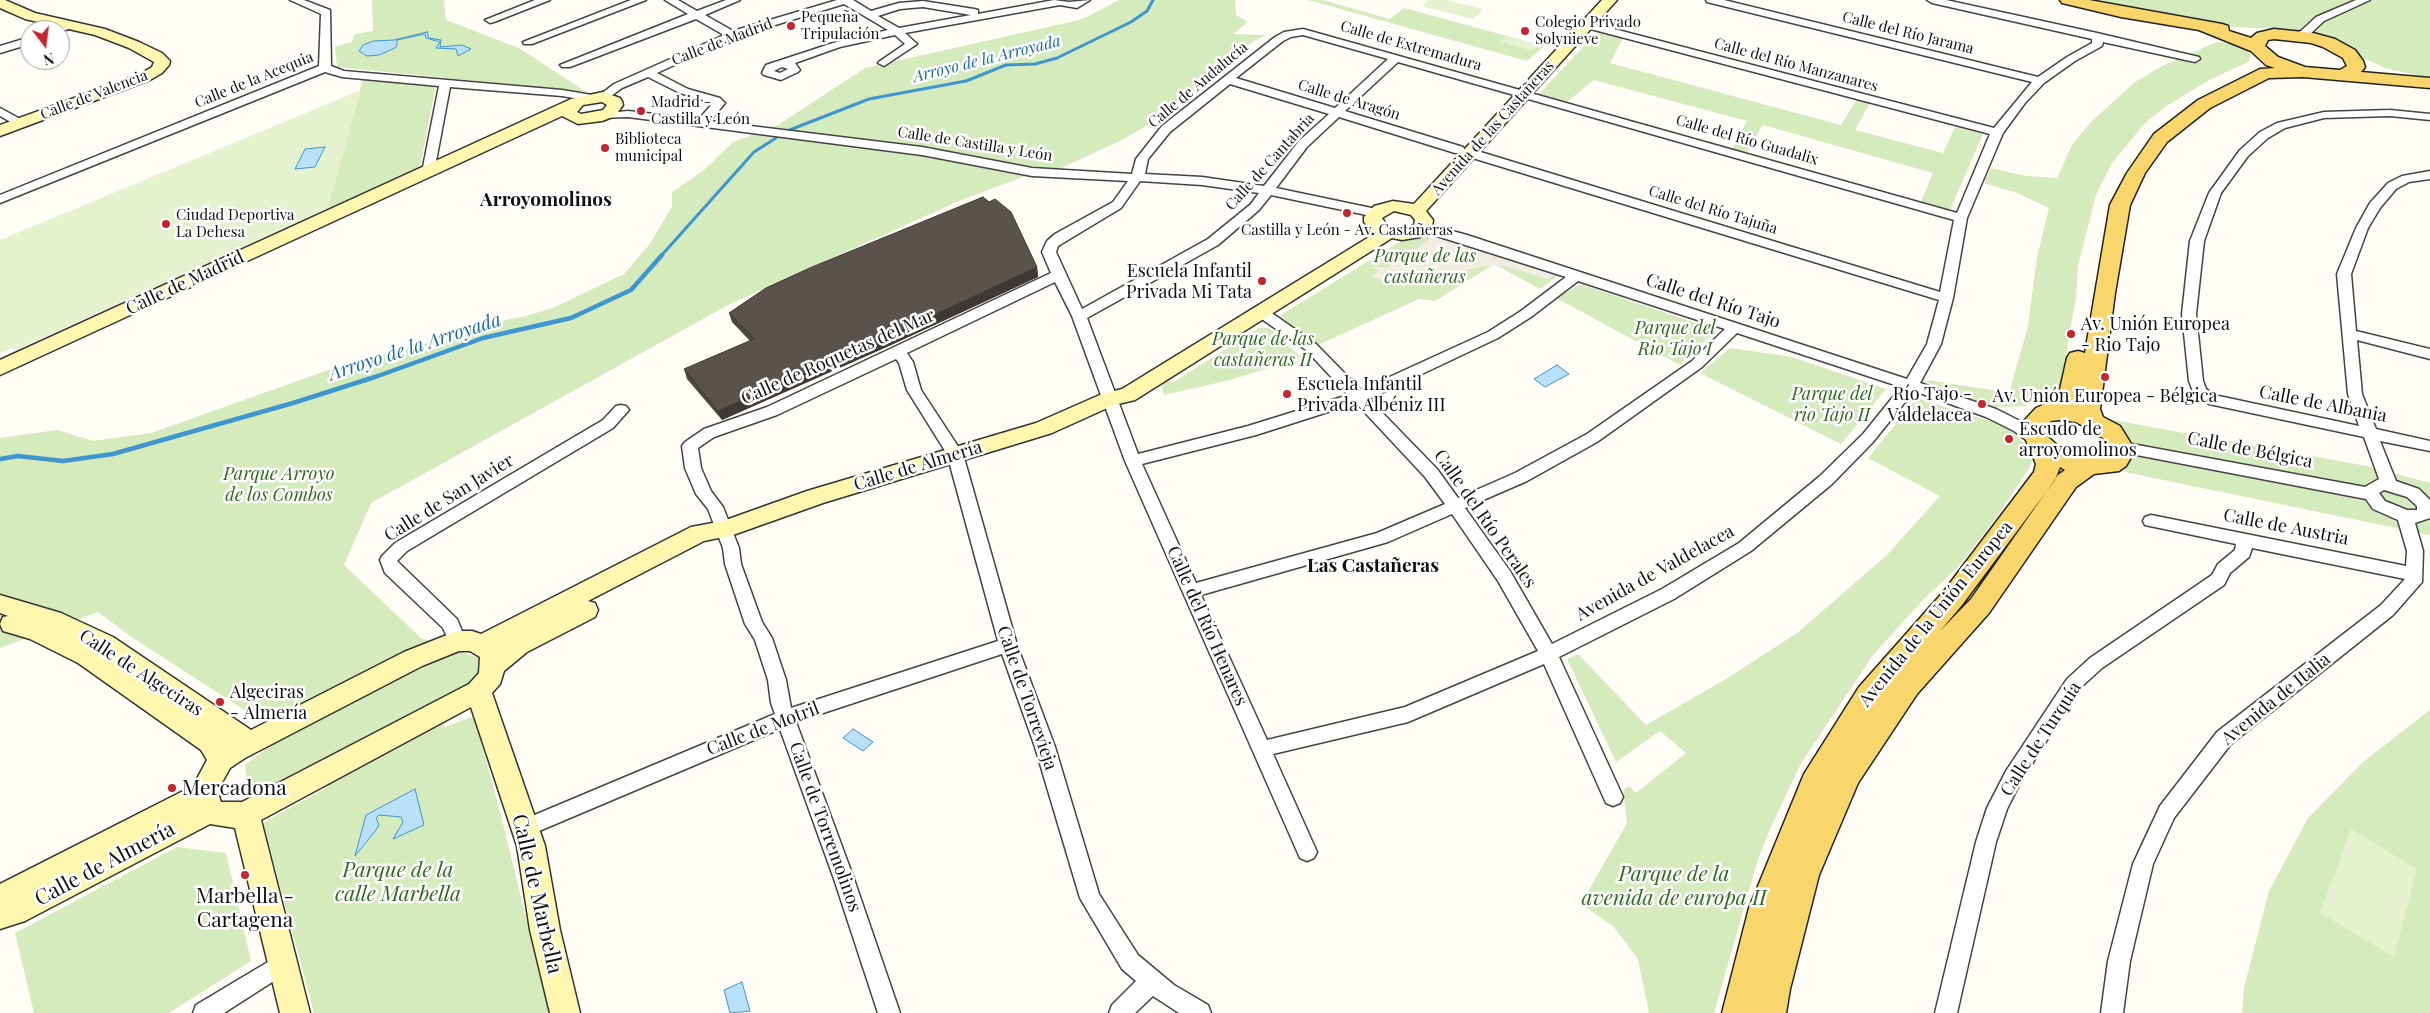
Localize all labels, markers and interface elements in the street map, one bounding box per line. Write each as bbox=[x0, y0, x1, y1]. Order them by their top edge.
place label: Pequeña Tripulación bbox=[801, 8, 879, 43]
street label: Calle del Río Jarama bbox=[1840, 8, 1976, 58]
place label: Colegio Privado Solynieve bbox=[1535, 13, 1641, 48]
street label: Calle de Madrid bbox=[669, 15, 775, 69]
street label: Calle de Extremadura bbox=[1338, 17, 1484, 75]
north arrow bbox=[20, 20, 70, 70]
marker: Pequeña Tripulación bbox=[785, 20, 797, 32]
marker: Colegio Privado Solynieve bbox=[1519, 25, 1531, 37]
water label: Arroyo de la Arroyada bbox=[911, 31, 1063, 87]
street label: Calle del Río Manzanares bbox=[1712, 34, 1880, 96]
street label: Calle de Andalucía bbox=[1145, 38, 1251, 132]
street label: Calle de la Acequia bbox=[192, 48, 316, 112]
text: N bbox=[41, 49, 56, 69]
street label: Avenida de las Castañeras bbox=[1428, 57, 1558, 199]
street label: Calle de Valencia bbox=[38, 66, 150, 124]
street label: Calle de Aragón bbox=[1296, 76, 1402, 124]
place label: Madrid - Castilla y León bbox=[651, 93, 750, 128]
marker: Madrid - Castilla y León bbox=[635, 105, 647, 117]
street label: Calle de Cantabria bbox=[1222, 110, 1318, 214]
street label: Calle del Río Guadalix bbox=[1674, 111, 1820, 169]
street label: Calle de Castilla y León bbox=[896, 123, 1054, 165]
place label: Biblioteca municipal bbox=[615, 130, 683, 165]
marker: Biblioteca municipal bbox=[599, 142, 611, 154]
street label: Calle del Río Tajuña bbox=[1646, 182, 1780, 238]
district label: Arroyomolinos bbox=[480, 189, 612, 211]
place label: Ciudad Deportiva La Dehesa bbox=[176, 206, 295, 241]
marker: Castilla y León - Av. Castañeras bbox=[1341, 207, 1353, 219]
marker: Ciudad Deportiva La Dehesa bbox=[160, 218, 172, 230]
place label: Castilla y León - Av. Castañeras bbox=[1241, 221, 1453, 239]
park label: Parque de las castañeras bbox=[1374, 245, 1476, 288]
street label: Calle de Madrid bbox=[122, 246, 248, 320]
place label: Escuela Infantil Privada Mi Tata bbox=[1126, 260, 1252, 302]
street label: Calle del Río Tajo bbox=[1643, 269, 1783, 333]
marker: Escuela Infantil Privada Mi Tata bbox=[1256, 275, 1268, 287]
street label: Calle de Roquetas del Mar bbox=[738, 304, 938, 410]
water label: Arroyo de la Arroyada bbox=[326, 308, 504, 386]
place label: Av. Unión Europea - Rio Tajo bbox=[2081, 313, 2230, 356]
park label: Parque del Rio Tajo I bbox=[1634, 317, 1716, 359]
park label: Parque de las castañeras II bbox=[1212, 328, 1314, 370]
marker: Av. Unión Europea - Rio Tajo bbox=[2065, 328, 2077, 340]
marker: Av. Unión Europea - Bélgica bbox=[2099, 371, 2111, 383]
place label: Escuela Infantil Privada Albéniz III bbox=[1297, 373, 1445, 416]
street label: Calle de Albania bbox=[2257, 381, 2389, 427]
park label: Parque del rio Tajo II bbox=[1791, 383, 1873, 426]
place label: Río Tajo - Valdelacea bbox=[1887, 383, 1972, 426]
place label: Av. Unión Europea - Bélgica bbox=[1993, 385, 2217, 407]
marker: Escuela Infantil Privada Albéniz III bbox=[1281, 388, 1293, 400]
marker: Río Tajo - Valdelacea bbox=[1976, 398, 1988, 410]
place label: Escudo de arroyomolinos bbox=[2019, 418, 2137, 460]
street label: Calle de Bélgica bbox=[2186, 427, 2314, 473]
marker: Escudo de arroyomolinos bbox=[2003, 433, 2015, 445]
street label: Calle de Almería bbox=[851, 436, 985, 496]
street label: Calle del Río Perales bbox=[1429, 446, 1541, 592]
street label: Calle de San Javier bbox=[380, 449, 518, 547]
park label: Parque Arroyo de los Combos bbox=[223, 463, 335, 506]
street label: Calle de Austria bbox=[2222, 504, 2350, 550]
street label: Avenida de la Unión Europea bbox=[1855, 517, 2017, 711]
street label: Avenida de Valdelacea bbox=[1572, 520, 1738, 626]
street label: Calle del Río Henares bbox=[1162, 543, 1252, 709]
district label: Las Castañeras bbox=[1307, 555, 1439, 577]
street label: Calle de Torrevieja bbox=[992, 623, 1062, 773]
street label: Calle de Algeciras bbox=[75, 625, 207, 721]
street label: Avenida de Italia bbox=[2217, 649, 2335, 749]
street label: Calle de Turquía bbox=[1996, 678, 2086, 800]
place label: Algeciras - Almería bbox=[230, 681, 307, 724]
marker: Algeciras - Almería bbox=[214, 696, 226, 708]
street label: Calle de Motril bbox=[704, 698, 822, 760]
street label: Calle de Torremolinos bbox=[784, 739, 866, 915]
place label: Mercadona bbox=[182, 775, 287, 801]
marker: Mercadona bbox=[166, 782, 178, 794]
street label: Calle de Marbella bbox=[506, 812, 568, 976]
street label: Calle de Almería bbox=[31, 816, 179, 912]
park label: Parque de la calle Marbella bbox=[335, 857, 461, 907]
park label: Parque de la avenida de europa II bbox=[1582, 861, 1766, 911]
marker: Marbella - Cartagena bbox=[239, 869, 251, 881]
place label: Marbella - Cartagena bbox=[196, 883, 294, 933]

